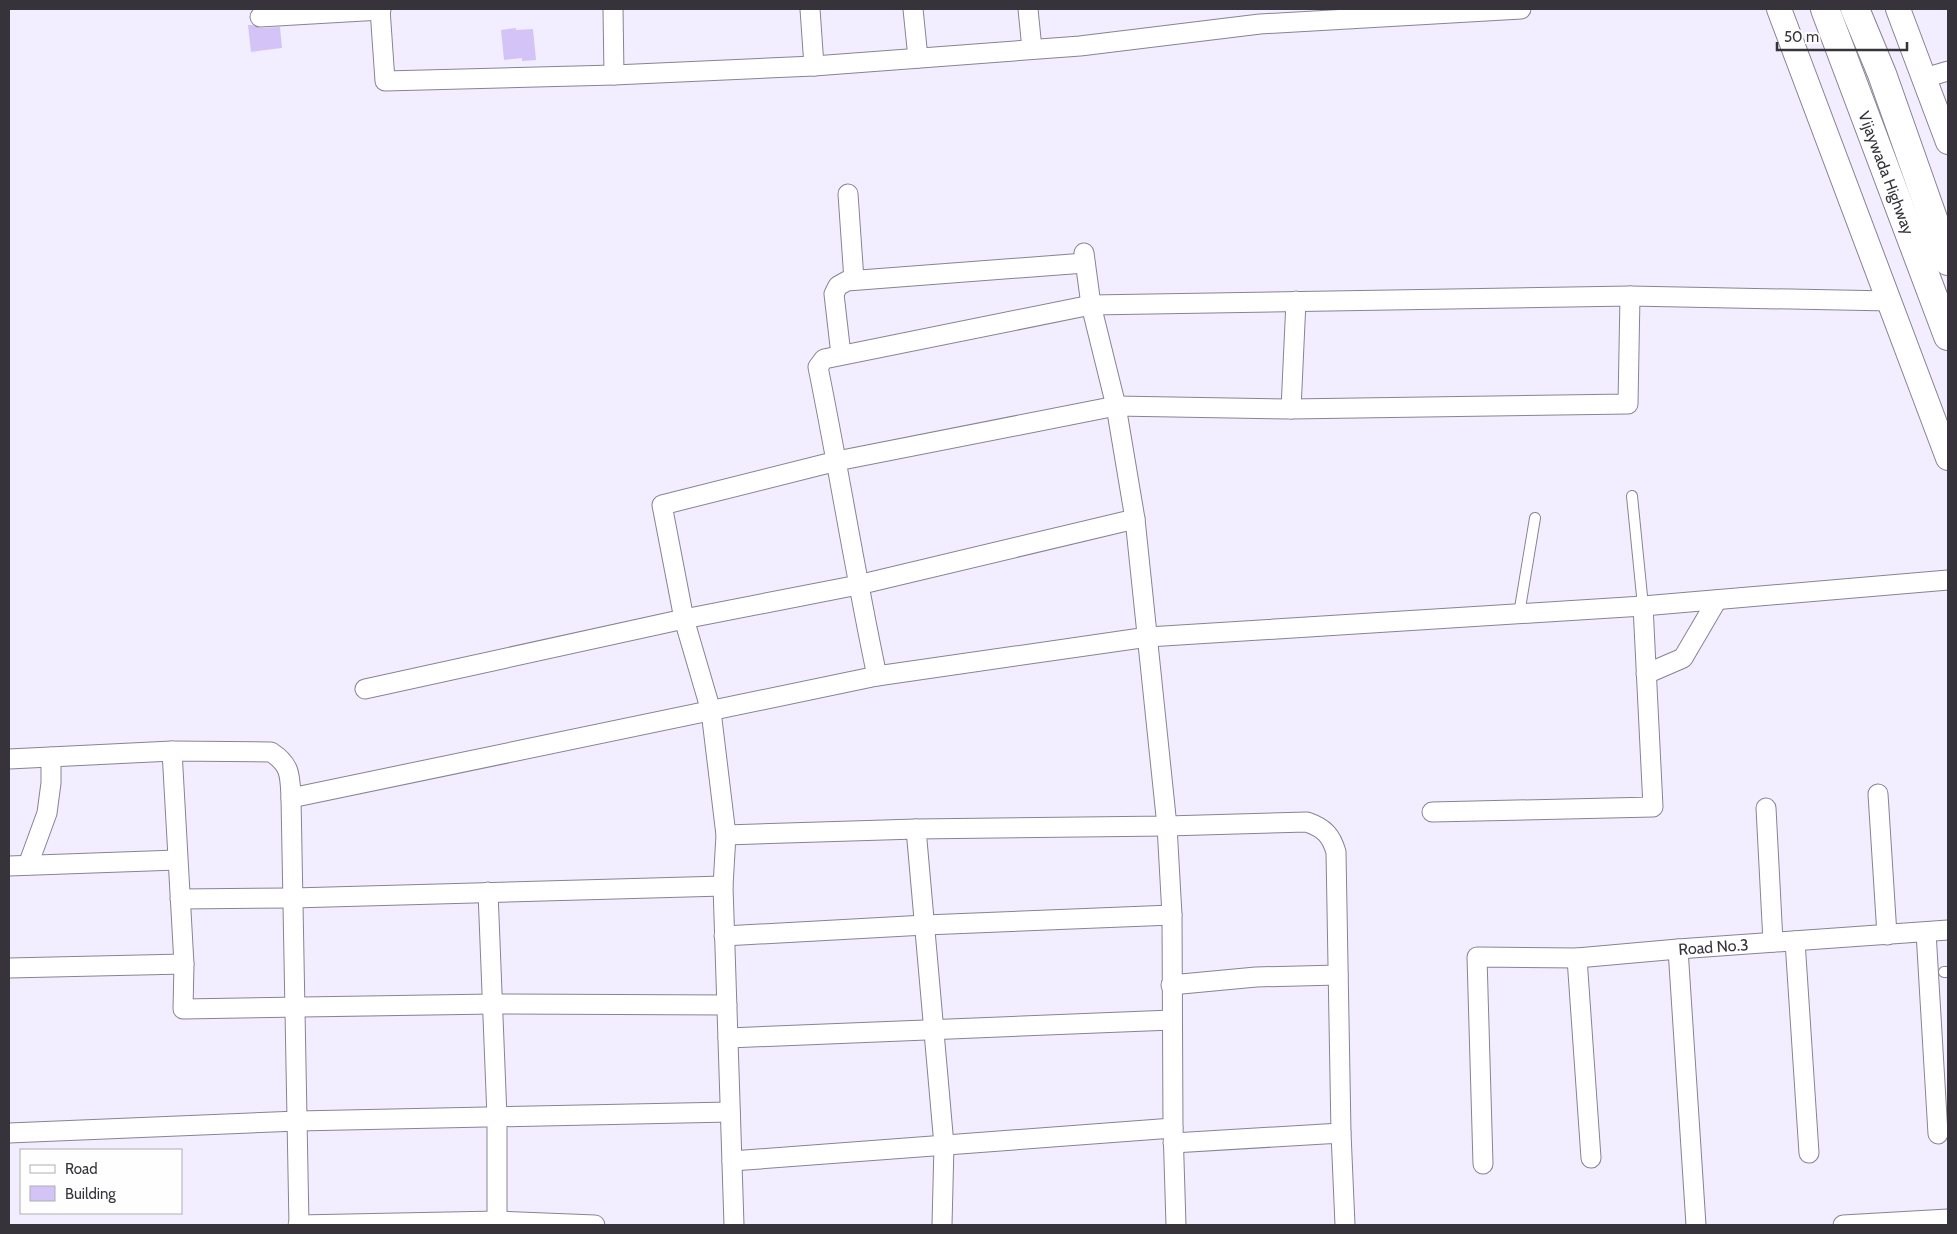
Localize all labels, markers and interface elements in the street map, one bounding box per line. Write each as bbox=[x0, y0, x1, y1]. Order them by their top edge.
scale bar bbox=[1777, 20, 1907, 52]
text: 50 m bbox=[1784, 28, 1819, 46]
street label: Vijaywada Highway bbox=[1854, 109, 1918, 237]
street label: Road No.3 bbox=[1678, 935, 1749, 959]
legend bbox=[20, 1149, 182, 1214]
text: Road bbox=[65, 1160, 98, 1178]
text: Building bbox=[65, 1185, 116, 1203]

